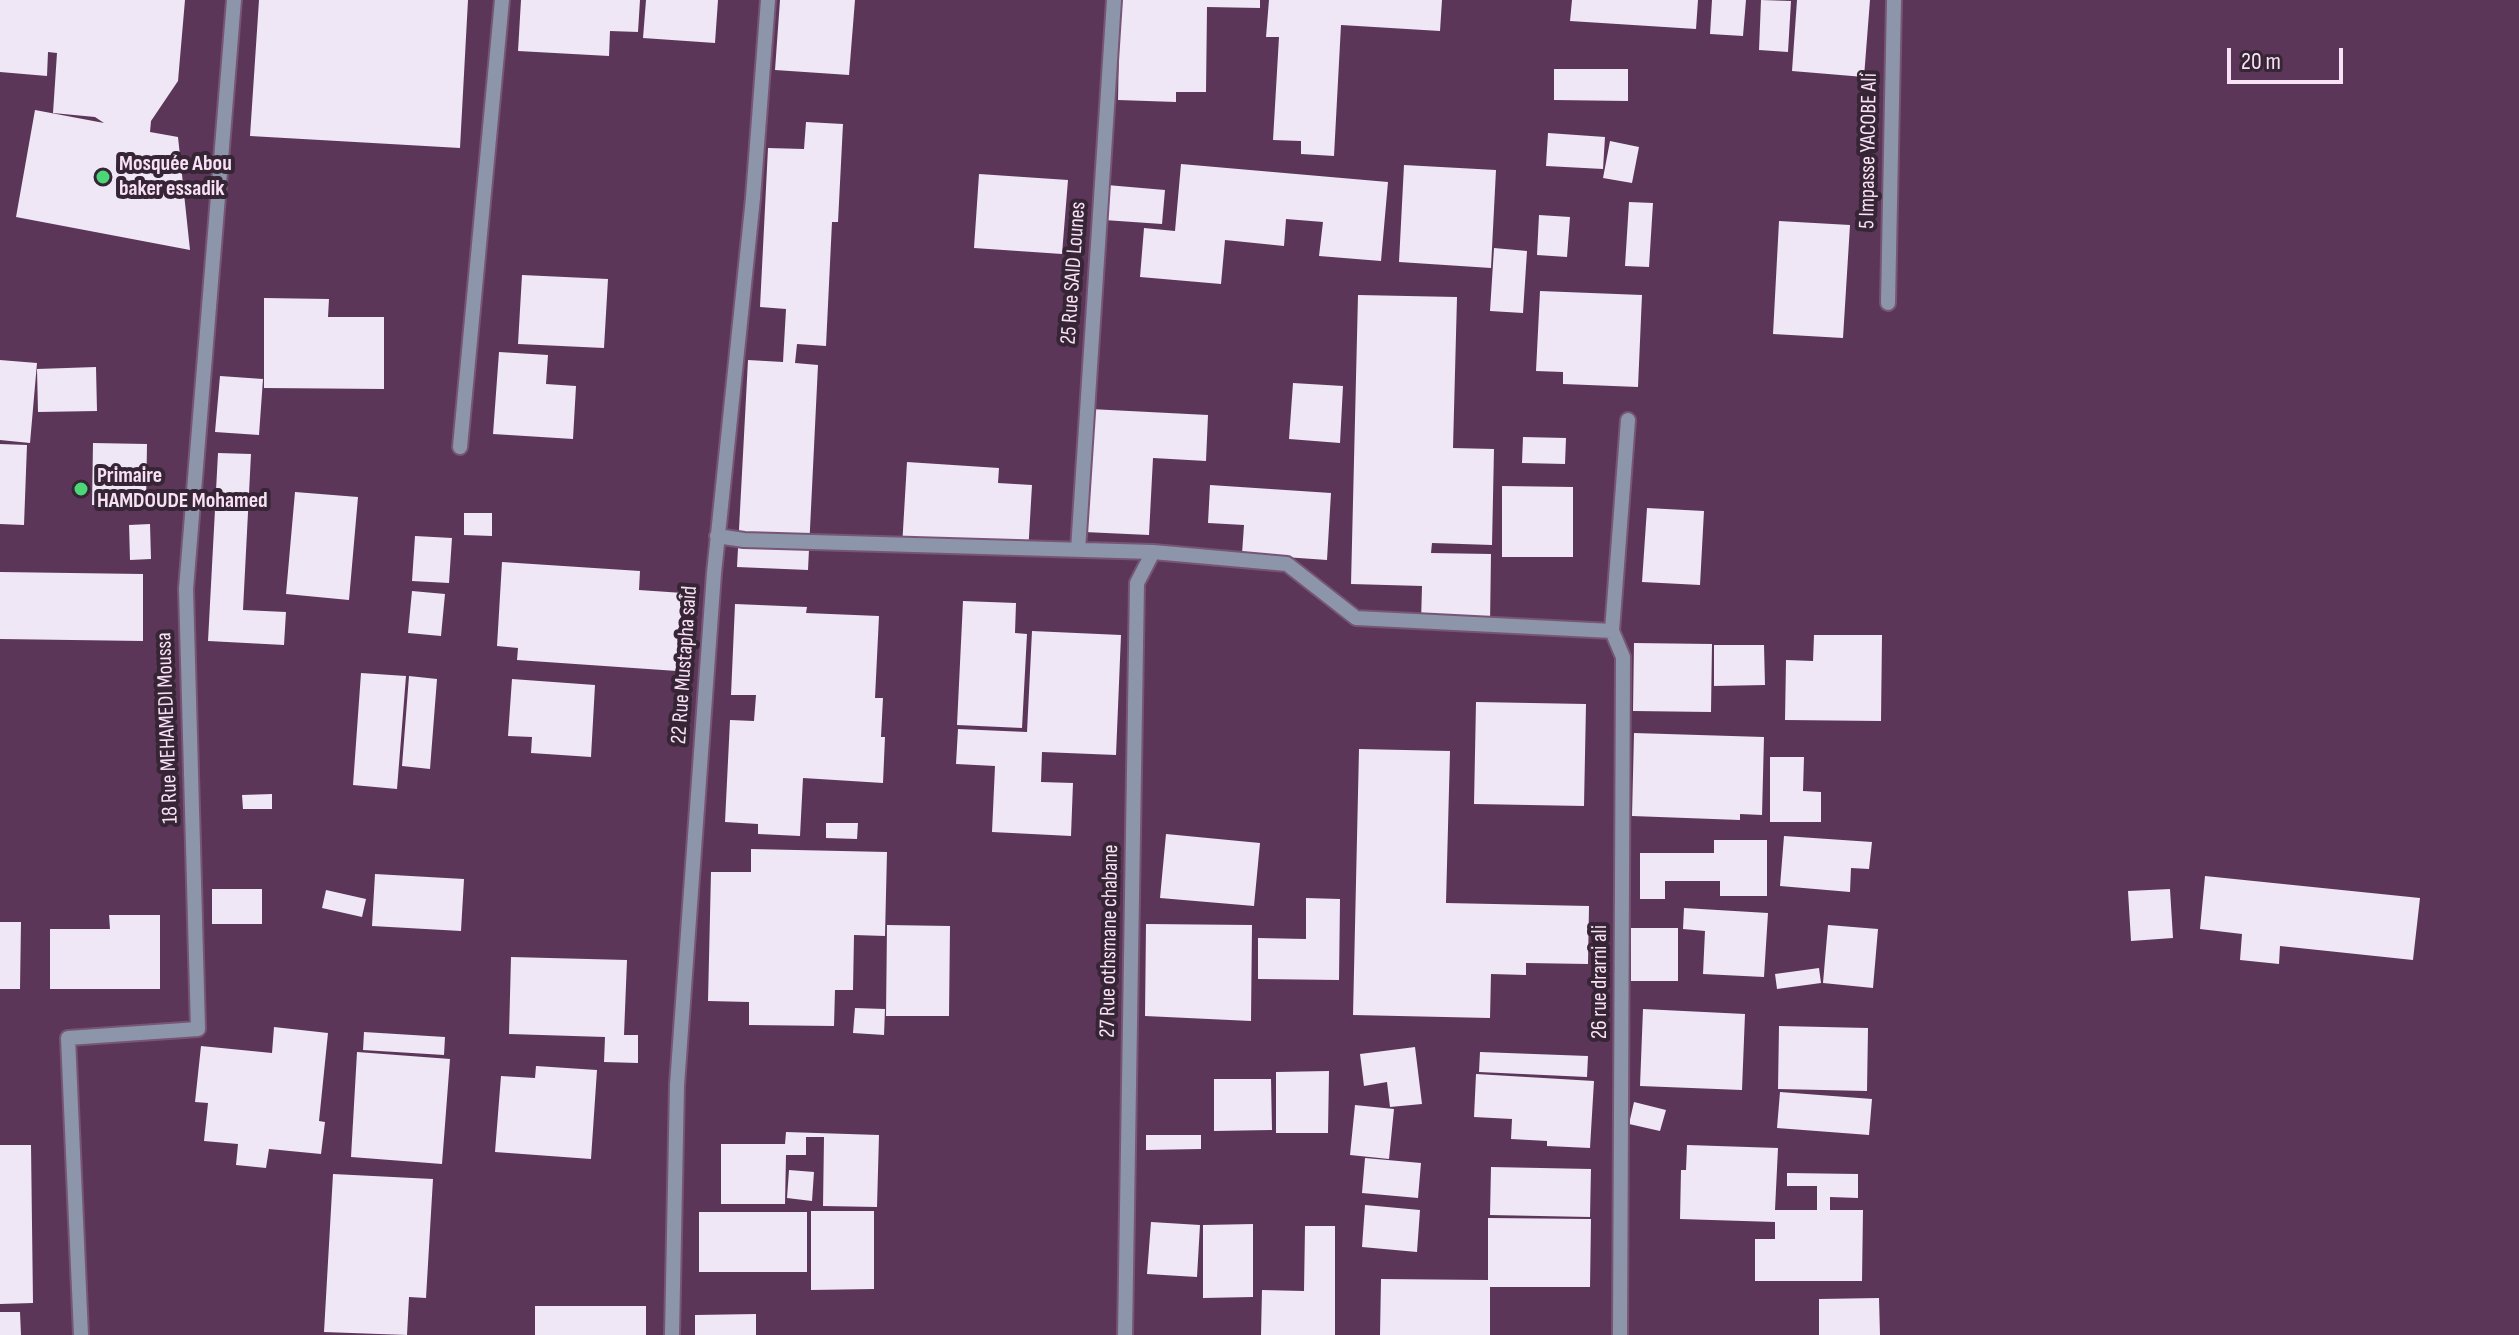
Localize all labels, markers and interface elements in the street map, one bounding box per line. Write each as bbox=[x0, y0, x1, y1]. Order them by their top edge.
scale bar bbox=[2231, 32, 2347, 82]
text: 20 m bbox=[2241, 47, 2281, 76]
street label: 5 Impasse YACOBE Ali bbox=[1854, 73, 1884, 229]
place label: Mosquée Abou baker essadik bbox=[119, 151, 232, 202]
marker: Mosquée Abou baker essadik bbox=[94, 168, 112, 186]
street label: 25 Rue SAID Lounes bbox=[1056, 201, 1092, 345]
place label: Primaire HAMDOUDE Mohamed bbox=[97, 463, 268, 514]
marker: Primaire HAMDOUDE Mohamed bbox=[72, 480, 90, 498]
street label: 22 Rue Mustapha said bbox=[666, 585, 704, 745]
street label: 18 Rue MEHAMEDI Moussa bbox=[151, 632, 185, 824]
street label: 27 Rue othsmane chabane bbox=[1095, 844, 1125, 1038]
street label: 26 rue drarni ali bbox=[1587, 925, 1613, 1039]

